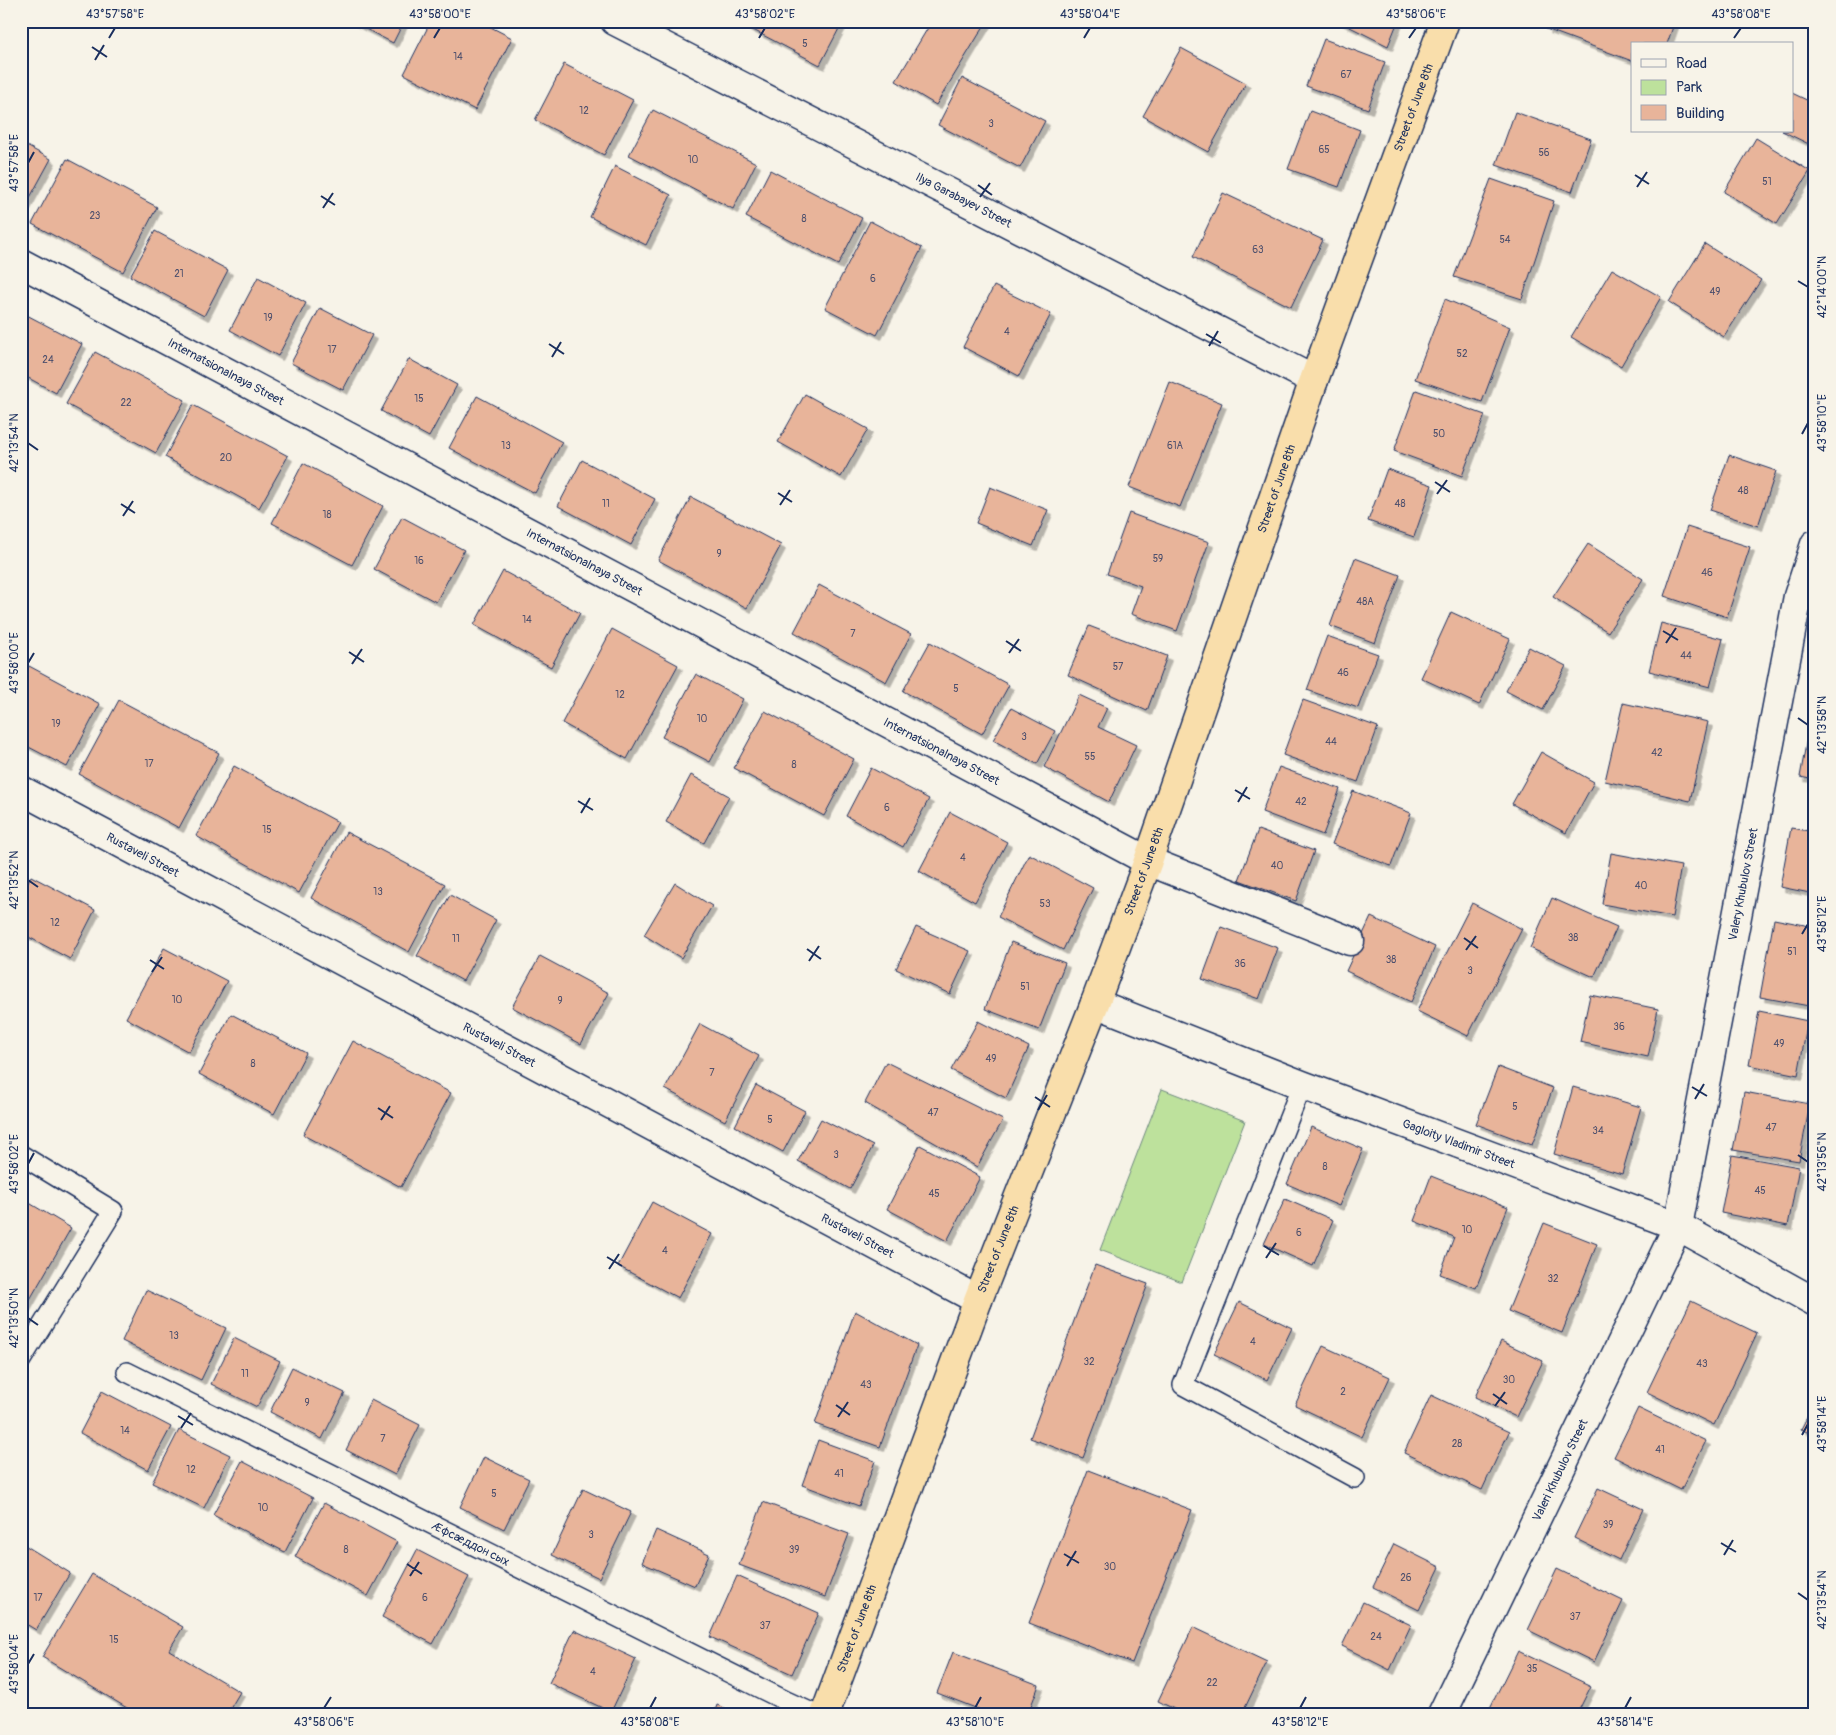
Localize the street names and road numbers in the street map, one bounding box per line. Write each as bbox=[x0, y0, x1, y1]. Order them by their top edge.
street label: Street of June 8th bbox=[1391, 61, 1437, 154]
street label: Ilya Garabayev Street bbox=[913, 170, 1014, 232]
street label: Internatsionalnaya Street bbox=[165, 335, 287, 409]
street label: Street of June 8th bbox=[1255, 442, 1299, 535]
street label: Internatsionalnaya Street bbox=[524, 526, 645, 600]
street label: Internatsionalnaya Street bbox=[881, 715, 1002, 789]
street label: Street of June 8th bbox=[1121, 825, 1167, 918]
street label: Valery Khubulov Street bbox=[1726, 827, 1762, 942]
street label: Rustaveli Street bbox=[104, 830, 182, 881]
street label: Rustaveli Street bbox=[460, 1020, 538, 1071]
street label: Gagloity Vladimir Street bbox=[1400, 1116, 1517, 1172]
street label: Street of June 8th bbox=[975, 1203, 1023, 1295]
street label: Rustaveli Street bbox=[818, 1211, 896, 1262]
street label: Valeri Khubulov Street bbox=[1529, 1417, 1592, 1524]
street label: Æфсæддон сых bbox=[429, 1518, 512, 1570]
street label: Street of June 8th bbox=[834, 1582, 880, 1675]

